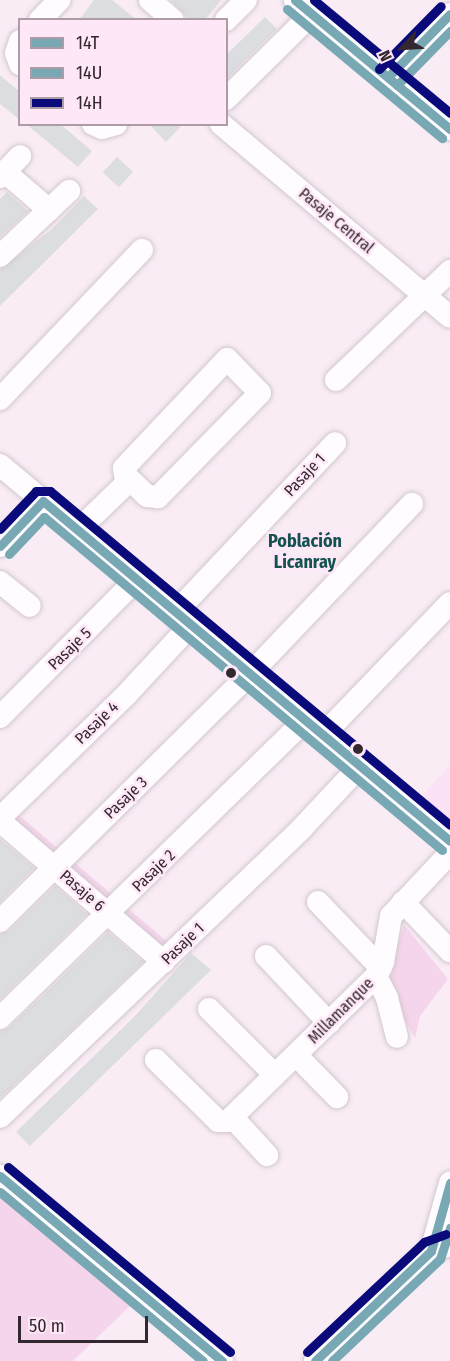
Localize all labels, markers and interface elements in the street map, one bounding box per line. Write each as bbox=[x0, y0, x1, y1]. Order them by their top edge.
legend bbox=[18, 18, 228, 126]
north arrow bbox=[372, 18, 432, 78]
text: 14T bbox=[76, 32, 99, 54]
text: N bbox=[375, 47, 396, 64]
text: 14U bbox=[76, 62, 102, 84]
text: 14H bbox=[76, 92, 103, 114]
street label: Pasaje Central bbox=[295, 184, 377, 258]
street label: Pasaje 1 bbox=[280, 450, 330, 500]
district label: Población Licanray bbox=[268, 531, 342, 574]
street label: Pasaje 5 bbox=[44, 624, 96, 674]
unlabelled marker bbox=[225, 667, 237, 679]
street label: Pasaje 4 bbox=[71, 698, 123, 748]
unlabelled marker bbox=[352, 743, 364, 755]
street label: Pasaje 3 bbox=[100, 773, 152, 823]
street label: Pasaje 2 bbox=[128, 846, 180, 896]
street label: Pasaje 6 bbox=[56, 866, 108, 916]
street label: Pasaje 1 bbox=[158, 919, 208, 969]
street label: Millamanque bbox=[304, 974, 378, 1048]
scale bar bbox=[21, 1304, 152, 1342]
text: 50 m bbox=[29, 1315, 65, 1337]

